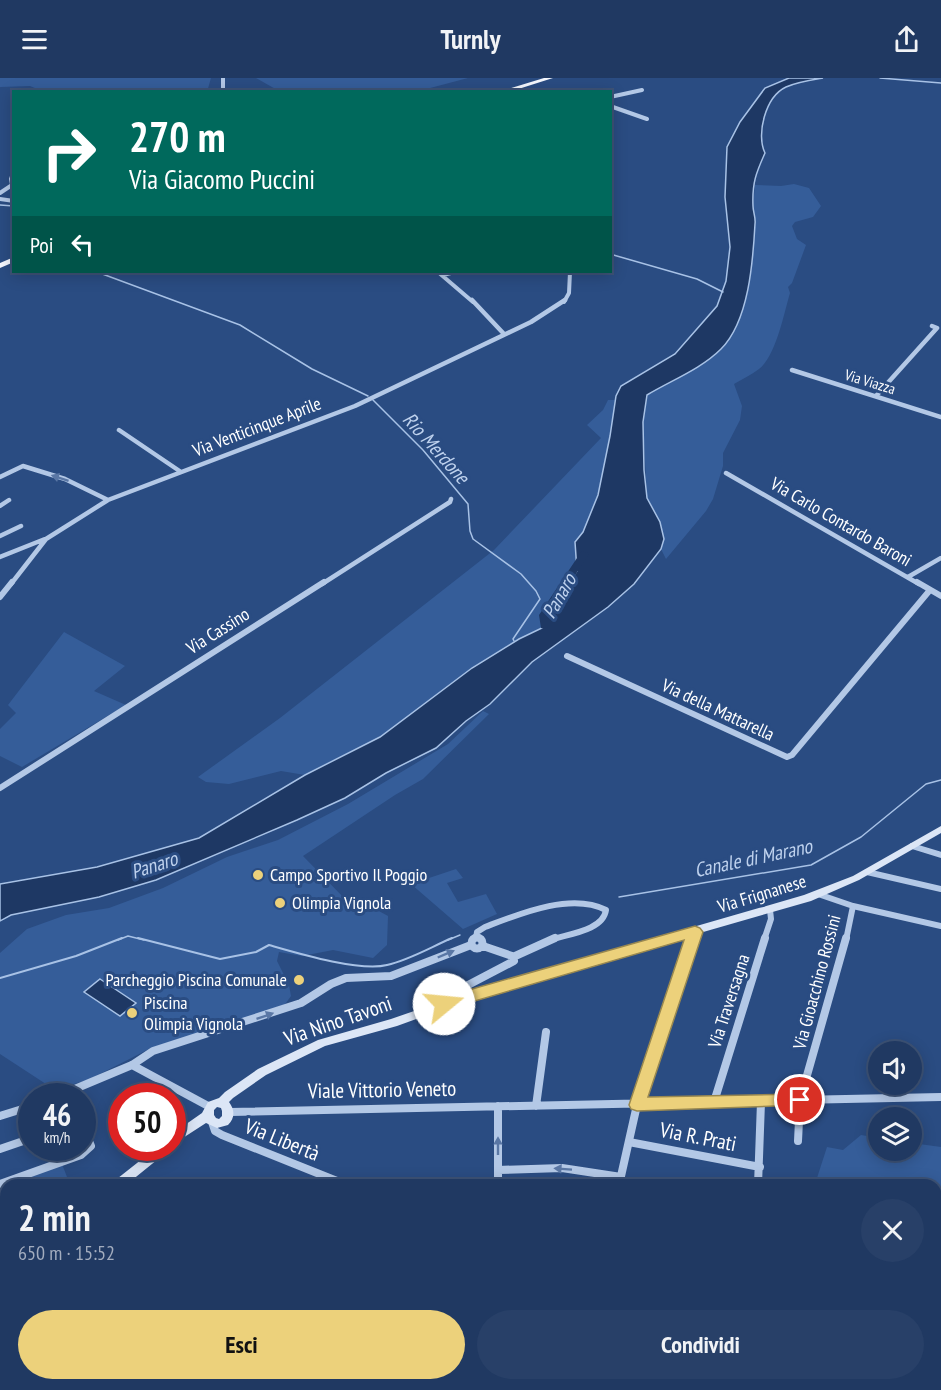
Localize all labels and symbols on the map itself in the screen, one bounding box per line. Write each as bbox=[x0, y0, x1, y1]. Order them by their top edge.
street label: Via Viazza bbox=[842, 365, 898, 398]
street label: Via Venticinque Aprile bbox=[188, 391, 324, 462]
water label: Rio Merdone bbox=[397, 407, 476, 491]
street label: Via Carlo Contardo Baroni bbox=[766, 471, 916, 571]
one-way arrow bbox=[51, 472, 69, 482]
water label: Panaro bbox=[536, 568, 583, 623]
street label: Via Cassino bbox=[181, 602, 254, 659]
street label: Via della Mattarella bbox=[657, 673, 778, 746]
water label: Canale di Marano bbox=[692, 833, 816, 883]
water label: Panaro bbox=[127, 845, 182, 885]
place label: Campo Sportivo Il Poggio bbox=[270, 863, 427, 886]
marker: Campo Sportivo Il Poggio bbox=[251, 868, 265, 882]
street label: Via Frignanese bbox=[714, 869, 809, 918]
place label: Olimpia Vignola bbox=[292, 891, 391, 914]
marker: Olimpia Vignola bbox=[273, 896, 287, 910]
street label: Via Gioacchino Rossini bbox=[787, 912, 846, 1053]
one-way arrow bbox=[438, 949, 456, 959]
street label: Via Traversagna bbox=[702, 951, 754, 1051]
place label: Parcheggio Piscina Comunale bbox=[105, 968, 287, 991]
position arrow bbox=[412, 972, 476, 1036]
marker: Parcheggio Piscina Comunale bbox=[292, 973, 306, 987]
street label: Via Nino Tavoni bbox=[279, 990, 395, 1052]
place label: Piscina Olimpia Vignola bbox=[144, 991, 243, 1035]
marker: Piscina Olimpia Vignola bbox=[125, 1006, 139, 1020]
one-way arrow bbox=[256, 1010, 274, 1020]
pin bbox=[774, 1074, 825, 1125]
street label: Viale Vittorio Veneto bbox=[307, 1075, 456, 1104]
speed limit sign: 50 bbox=[108, 1083, 186, 1161]
street label: Via Libertà bbox=[240, 1112, 324, 1167]
street label: Via R. Prati bbox=[657, 1116, 739, 1157]
one-way arrow bbox=[493, 1136, 503, 1155]
one-way arrow bbox=[554, 1164, 573, 1174]

